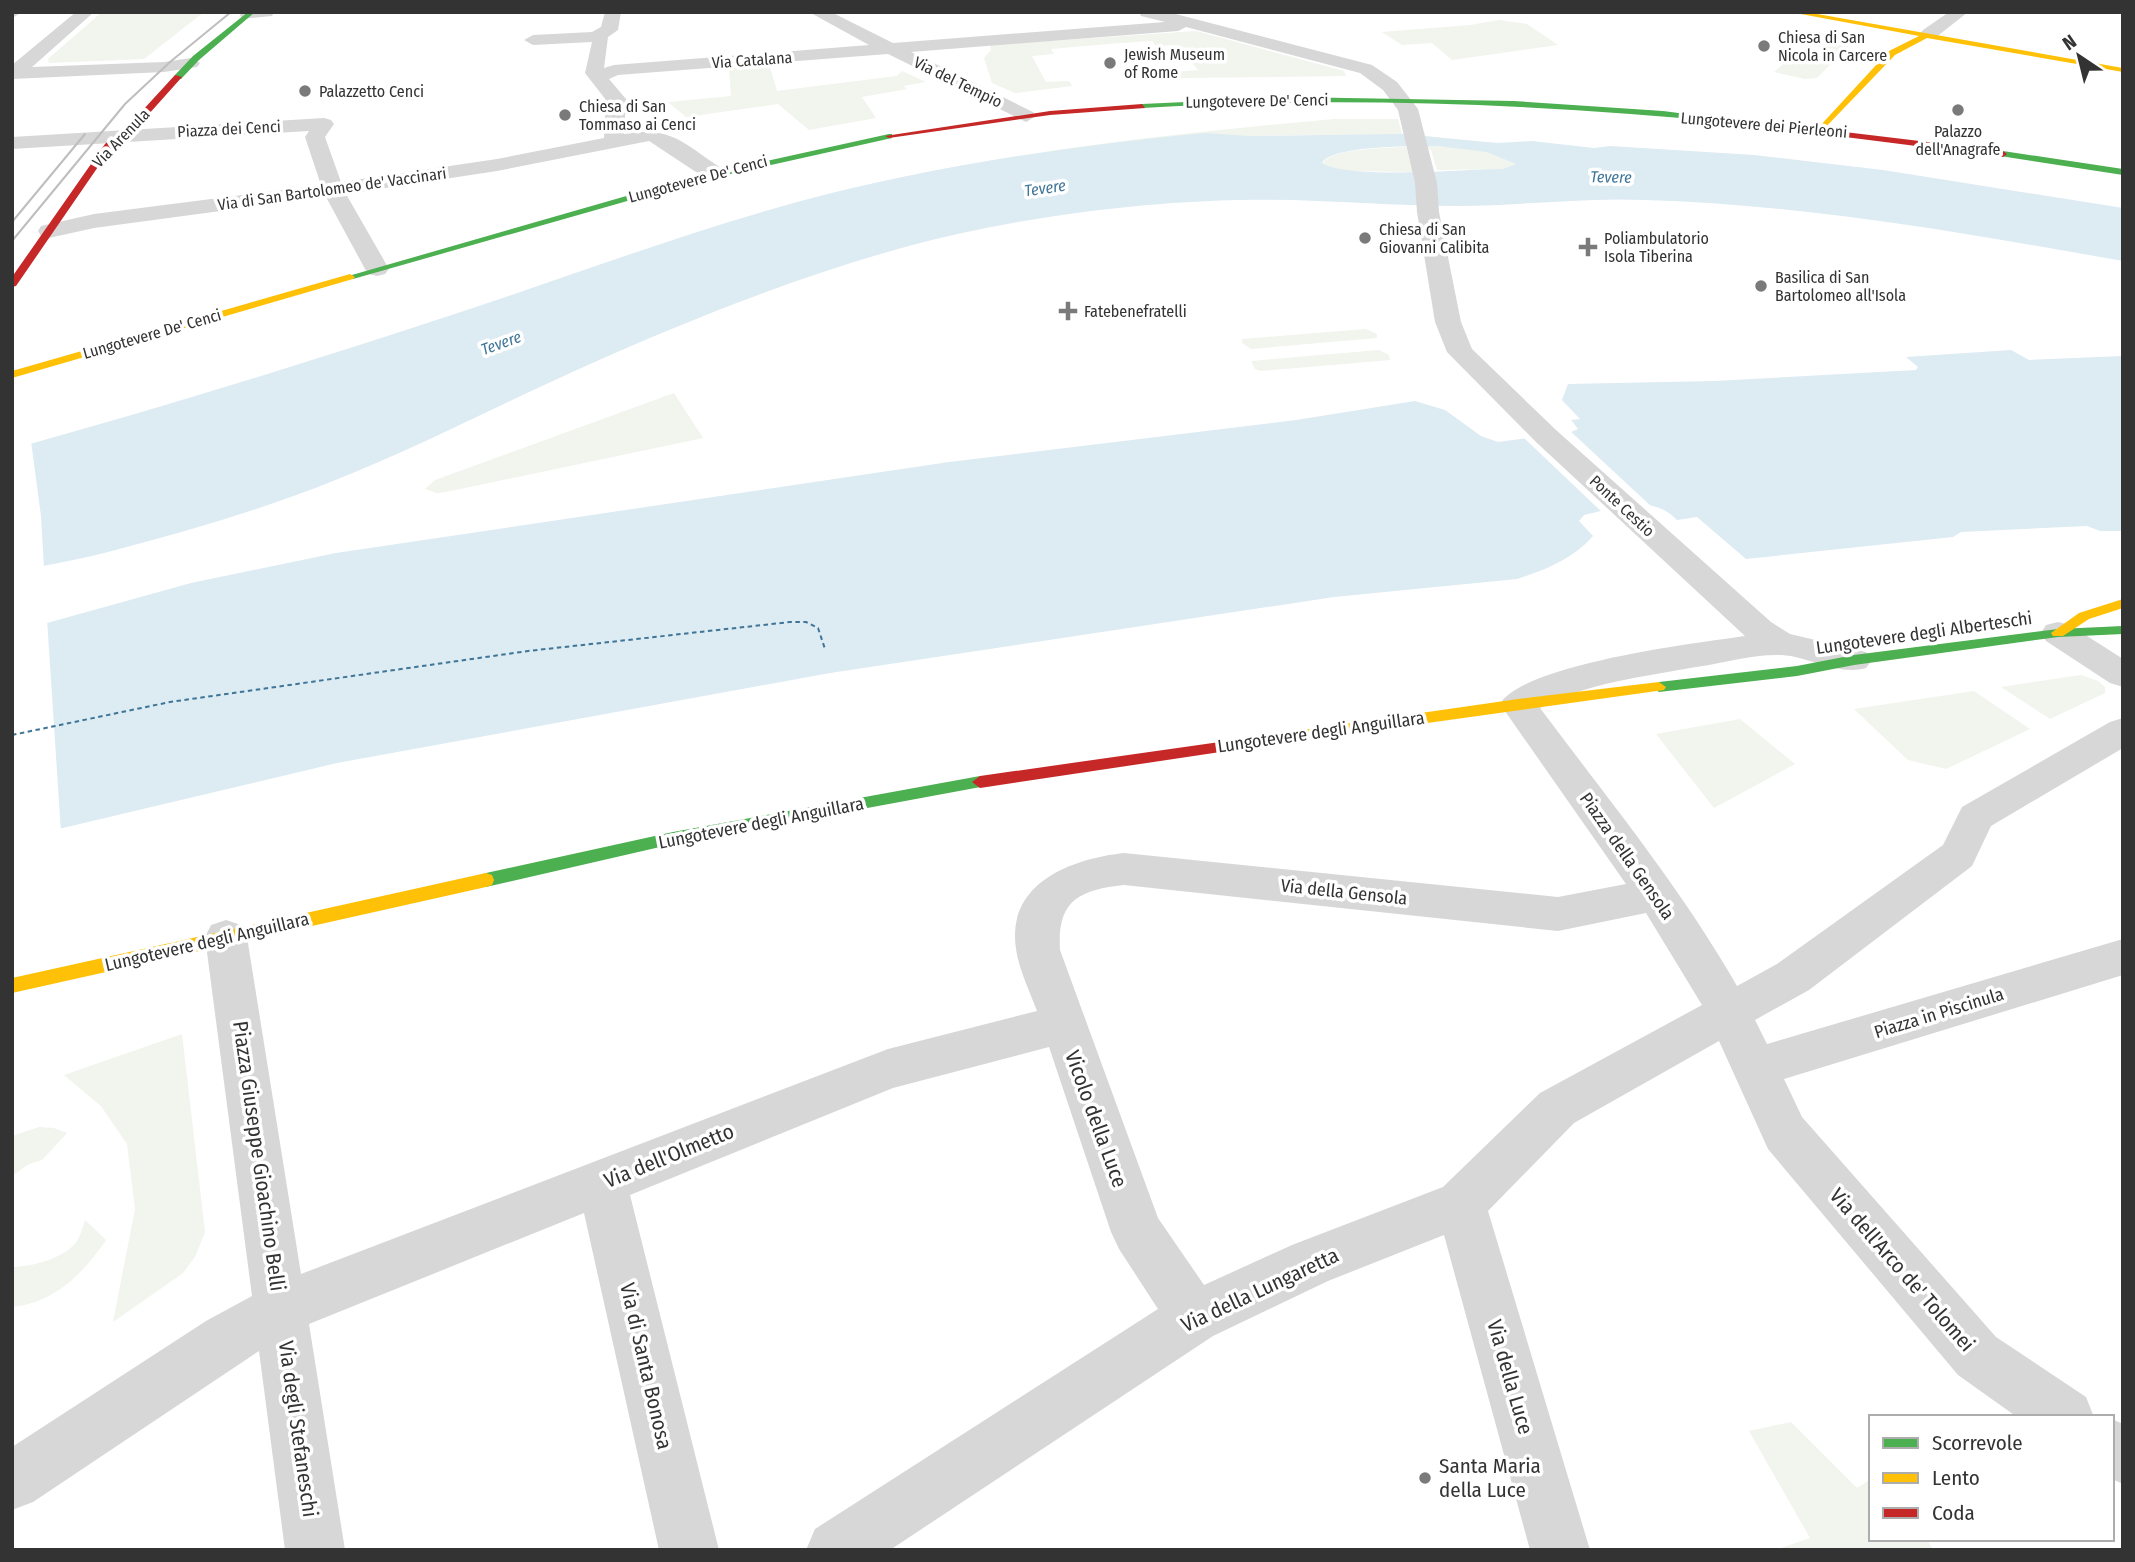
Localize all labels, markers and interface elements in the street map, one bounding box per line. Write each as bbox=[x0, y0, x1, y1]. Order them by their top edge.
north arrow bbox=[2044, 21, 2114, 91]
place label: Chiesa di San Nicola in Carcere bbox=[1778, 28, 1887, 65]
text: N bbox=[2058, 30, 2081, 55]
marker: Chiesa di San Nicola in Carcere bbox=[1756, 38, 1772, 54]
place label: Jewish Museum of Rome bbox=[1124, 45, 1225, 82]
street label: Via Catalana bbox=[711, 48, 793, 72]
street label: Via del Tempio bbox=[911, 52, 1005, 112]
marker: Jewish Museum of Rome bbox=[1102, 55, 1118, 71]
place label: Palazzetto Cenci bbox=[319, 82, 424, 101]
marker: Palazzetto Cenci bbox=[297, 83, 313, 99]
street label: Lungotevere De' Cenci bbox=[1185, 90, 1329, 112]
place label: Chiesa di San Tommaso ai Cenci bbox=[579, 97, 696, 134]
marker: Palazzo dell'Anagrafe bbox=[1950, 102, 1966, 118]
street label: Via Arenula bbox=[88, 105, 154, 171]
marker: Chiesa di San Tommaso ai Cenci bbox=[557, 107, 573, 123]
street label: Lungotevere dei Pierleoni bbox=[1680, 108, 1848, 142]
street label: Piazza dei Cenci bbox=[177, 117, 281, 141]
place label: Palazzo dell'Anagrafe bbox=[1915, 122, 2001, 159]
street label: Lungotevere De' Cenci bbox=[626, 151, 770, 207]
street label: Via di San Bartolomeo de' Vaccinari bbox=[216, 164, 448, 214]
water label: Tevere bbox=[1590, 167, 1632, 187]
water label: Tevere bbox=[1023, 176, 1067, 200]
place label: Chiesa di San Giovanni Calibita bbox=[1379, 220, 1490, 257]
place label: Poliambulatorio Isola Tiberina bbox=[1604, 229, 1709, 266]
marker: Chiesa di San Giovanni Calibita bbox=[1357, 230, 1373, 246]
marker: Poliambulatorio Isola Tiberina bbox=[1578, 237, 1598, 257]
place label: Basilica di San Bartolomeo all'Isola bbox=[1775, 268, 1906, 305]
marker: Basilica di San Bartolomeo all'Isola bbox=[1753, 278, 1769, 294]
marker: Fatebenefratelli bbox=[1058, 301, 1078, 321]
place label: Fatebenefratelli bbox=[1084, 302, 1187, 321]
street label: Lungotevere De' Cenci bbox=[81, 305, 223, 363]
water label: Tevere bbox=[478, 327, 524, 359]
street label: Ponte Cestio bbox=[1586, 471, 1658, 541]
street label: Lungotevere degli Alberteschi bbox=[1815, 607, 2033, 659]
street label: Lungotevere degli Anguillara bbox=[1216, 707, 1426, 757]
street label: Piazza della Gensola bbox=[1575, 788, 1679, 924]
street label: Lungotevere degli Anguillara bbox=[656, 792, 866, 854]
street label: Via della Gensola bbox=[1280, 874, 1409, 910]
street label: Lungotevere degli Anguillara bbox=[103, 908, 311, 976]
street label: Piazza in Piscinula bbox=[1872, 983, 2007, 1043]
street label: Piazza Giuseppe Gioachino Belli bbox=[227, 1019, 291, 1293]
street label: Vicolo della Luce bbox=[1059, 1047, 1133, 1191]
street label: Via dell'Olmetto bbox=[600, 1118, 738, 1194]
street label: Via dell'Arco de' Tolomei bbox=[1824, 1183, 1980, 1357]
street label: Via della Lungaretta bbox=[1177, 1242, 1343, 1338]
street label: Via di Santa Bonosa bbox=[614, 1280, 678, 1452]
street label: Via della Luce bbox=[1481, 1317, 1539, 1437]
street label: Via degli Stefaneschi bbox=[273, 1339, 323, 1519]
legend bbox=[1869, 1415, 2114, 1541]
text: Scorrevole bbox=[1932, 1430, 2023, 1456]
place label: Santa Maria della Luce bbox=[1439, 1453, 1541, 1503]
text: Lento bbox=[1932, 1465, 1980, 1491]
marker: Santa Maria della Luce bbox=[1417, 1470, 1433, 1486]
text: Coda bbox=[1932, 1500, 1975, 1526]

